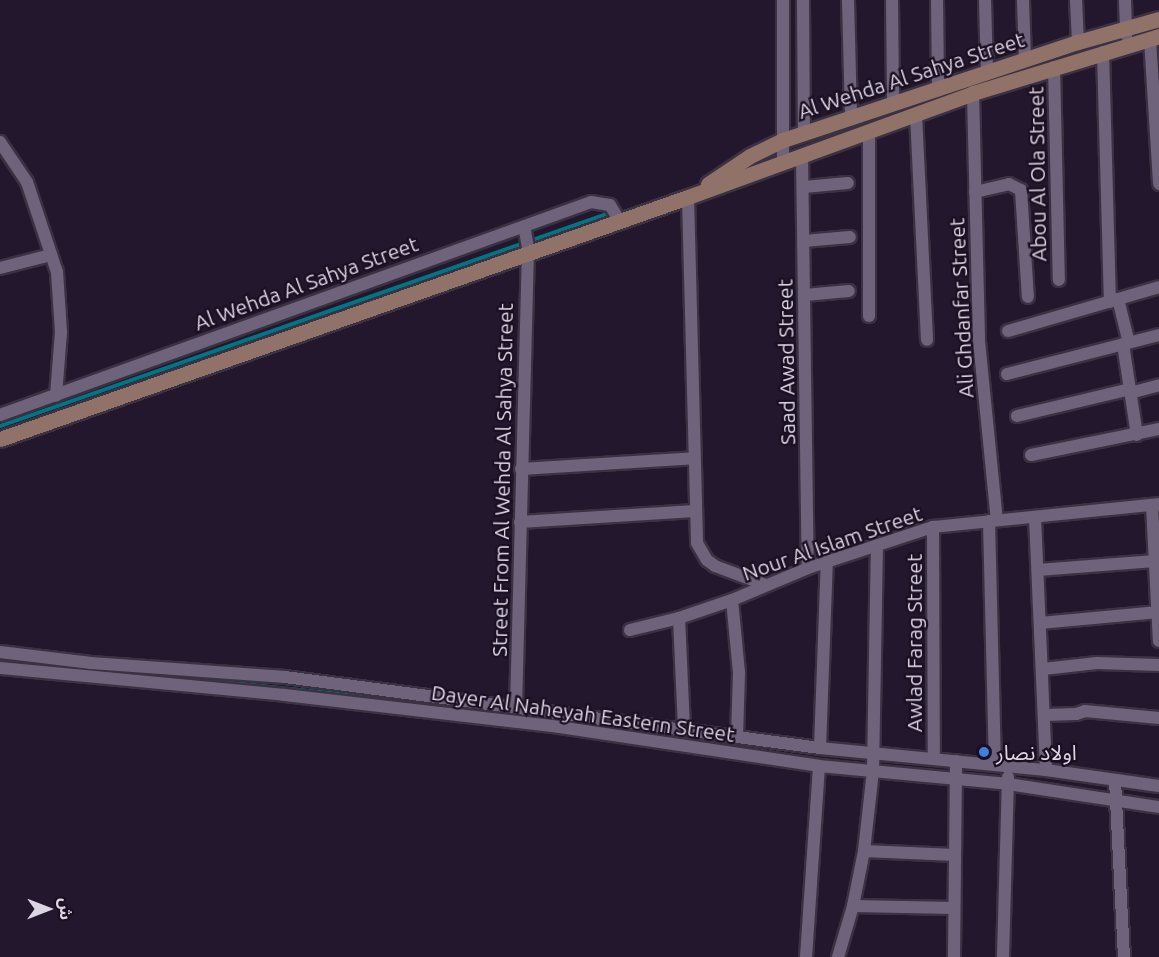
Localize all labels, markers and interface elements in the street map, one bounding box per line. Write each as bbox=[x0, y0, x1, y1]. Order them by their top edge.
street label: Al Wehda Al Sahya Street bbox=[795, 26, 1027, 124]
street label: Abou Al Ola Street bbox=[1023, 86, 1051, 262]
street label: Ali Ghdanfar Street bbox=[944, 217, 978, 399]
street label: Al Wehda Al Sahya Street bbox=[191, 231, 421, 335]
street label: Saad Awad Street bbox=[772, 279, 800, 445]
street label: Street From Al Wehda Al Sahya Street bbox=[486, 303, 518, 657]
street label: Nour Al Islam Street bbox=[739, 500, 925, 586]
street label: Awlad Farag Street bbox=[901, 554, 927, 732]
street label: Dayer Al Naheyah Eastern Street bbox=[430, 679, 736, 747]
place label: اولاد نصار bbox=[996, 739, 1077, 765]
marker: اولاد نصار bbox=[977, 745, 991, 759]
north arrow bbox=[18, 879, 78, 939]
text: ش bbox=[57, 898, 75, 920]

